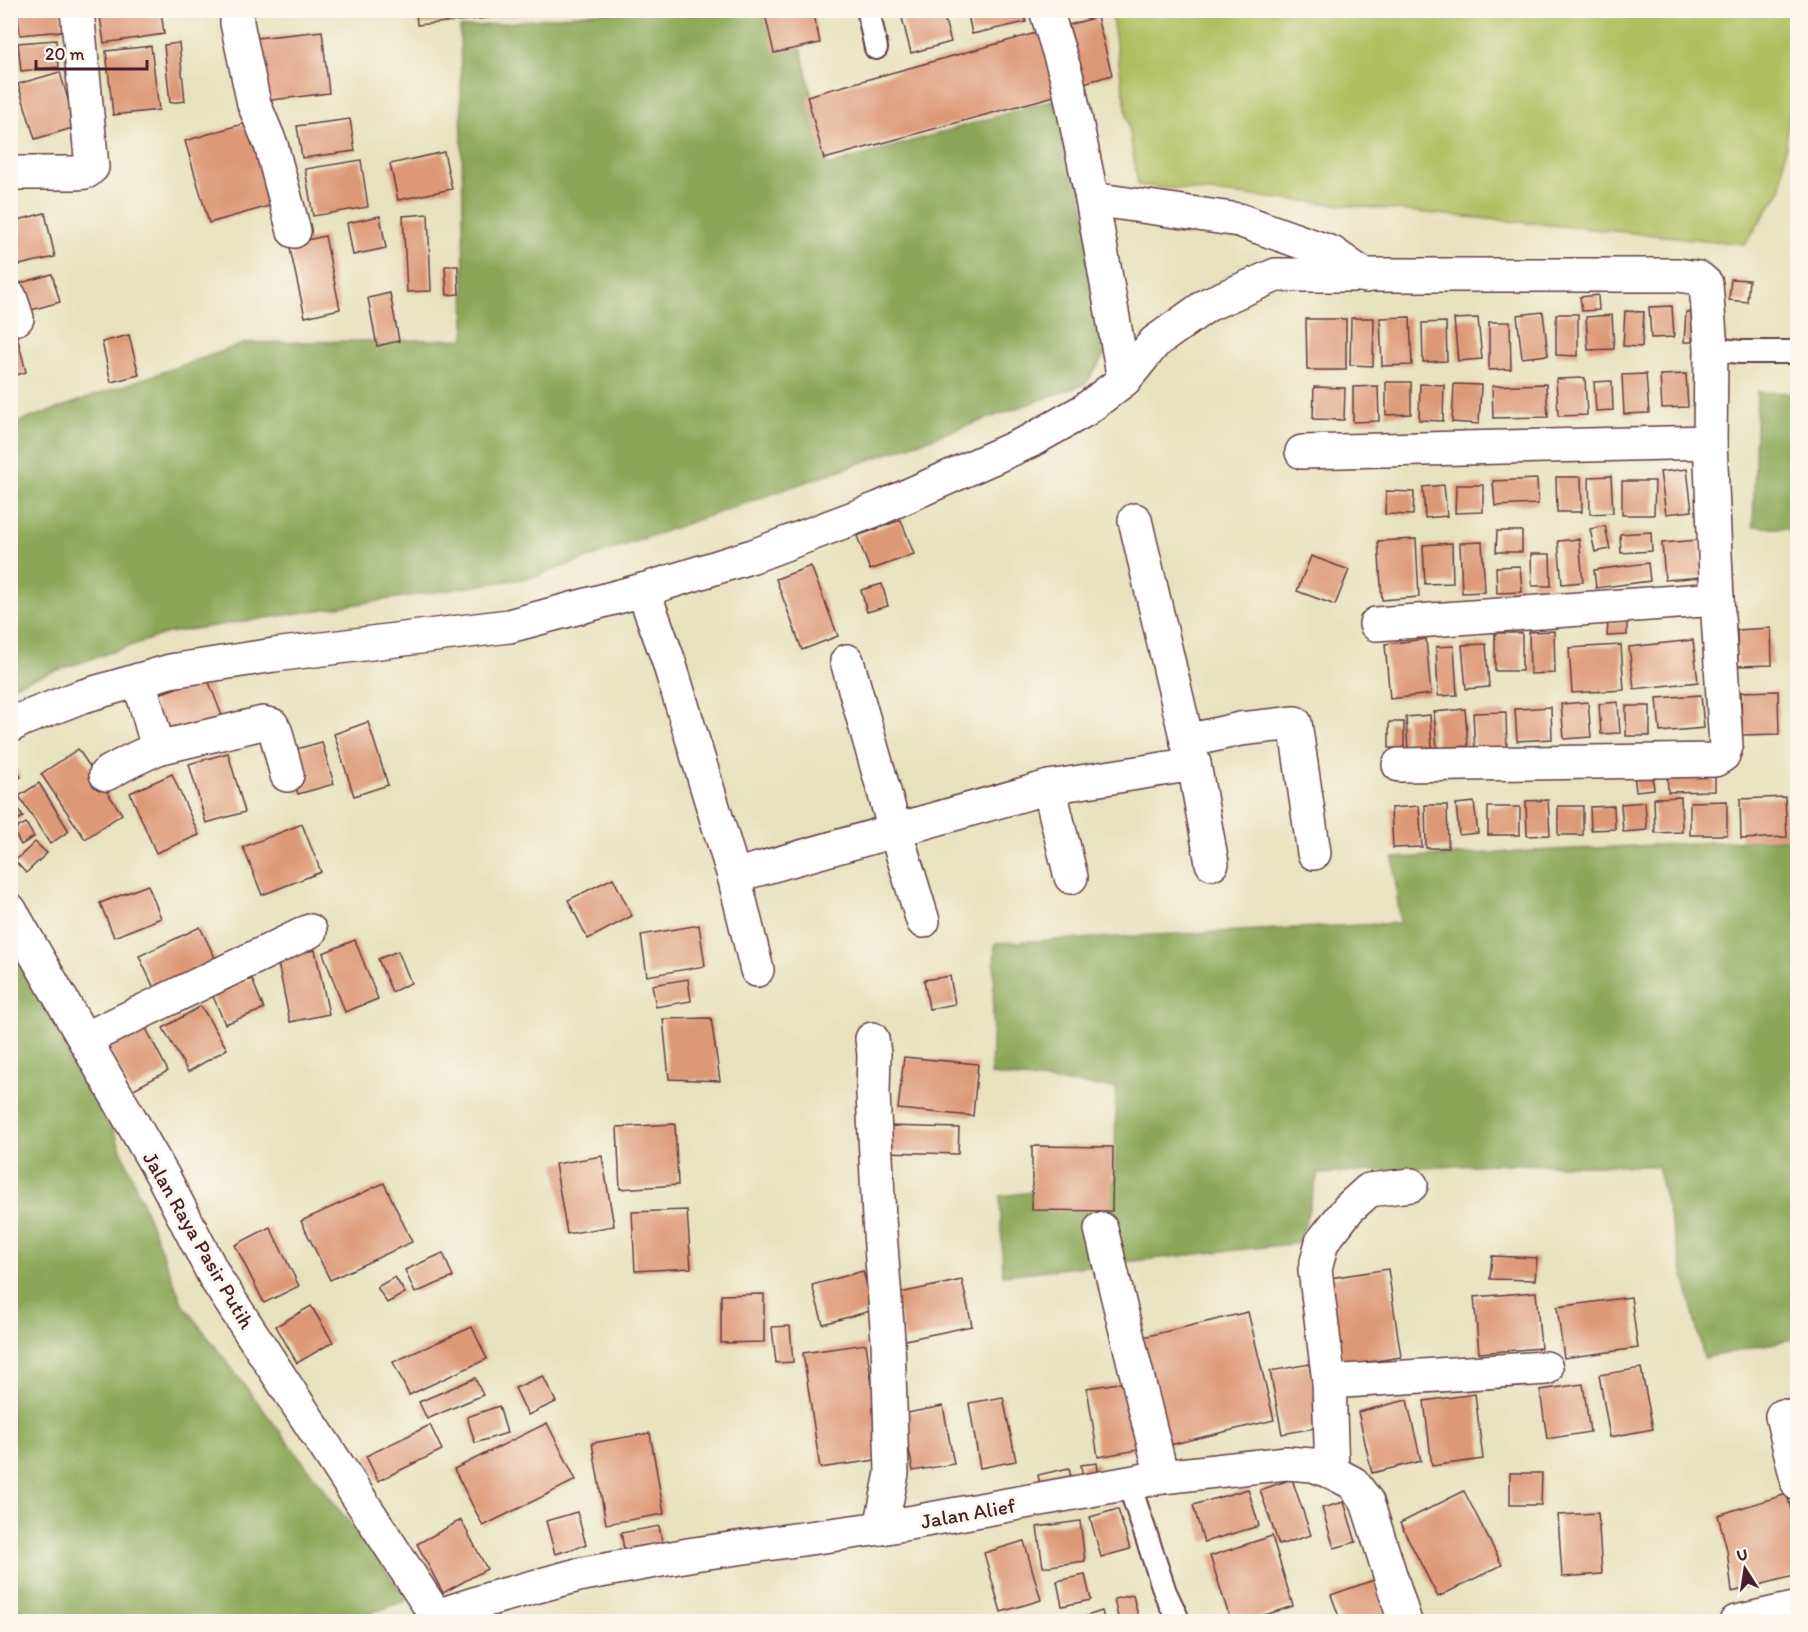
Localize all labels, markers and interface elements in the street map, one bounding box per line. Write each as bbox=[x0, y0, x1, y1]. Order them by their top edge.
scale bar bbox=[36, 33, 147, 71]
text: 20 m bbox=[45, 43, 85, 65]
street label: Jalan Raya Pasir Putih bbox=[138, 1147, 260, 1334]
street label: Jalan Alief bbox=[919, 1492, 1017, 1534]
north arrow bbox=[1715, 1539, 1775, 1599]
text: U bbox=[1735, 1544, 1749, 1565]

